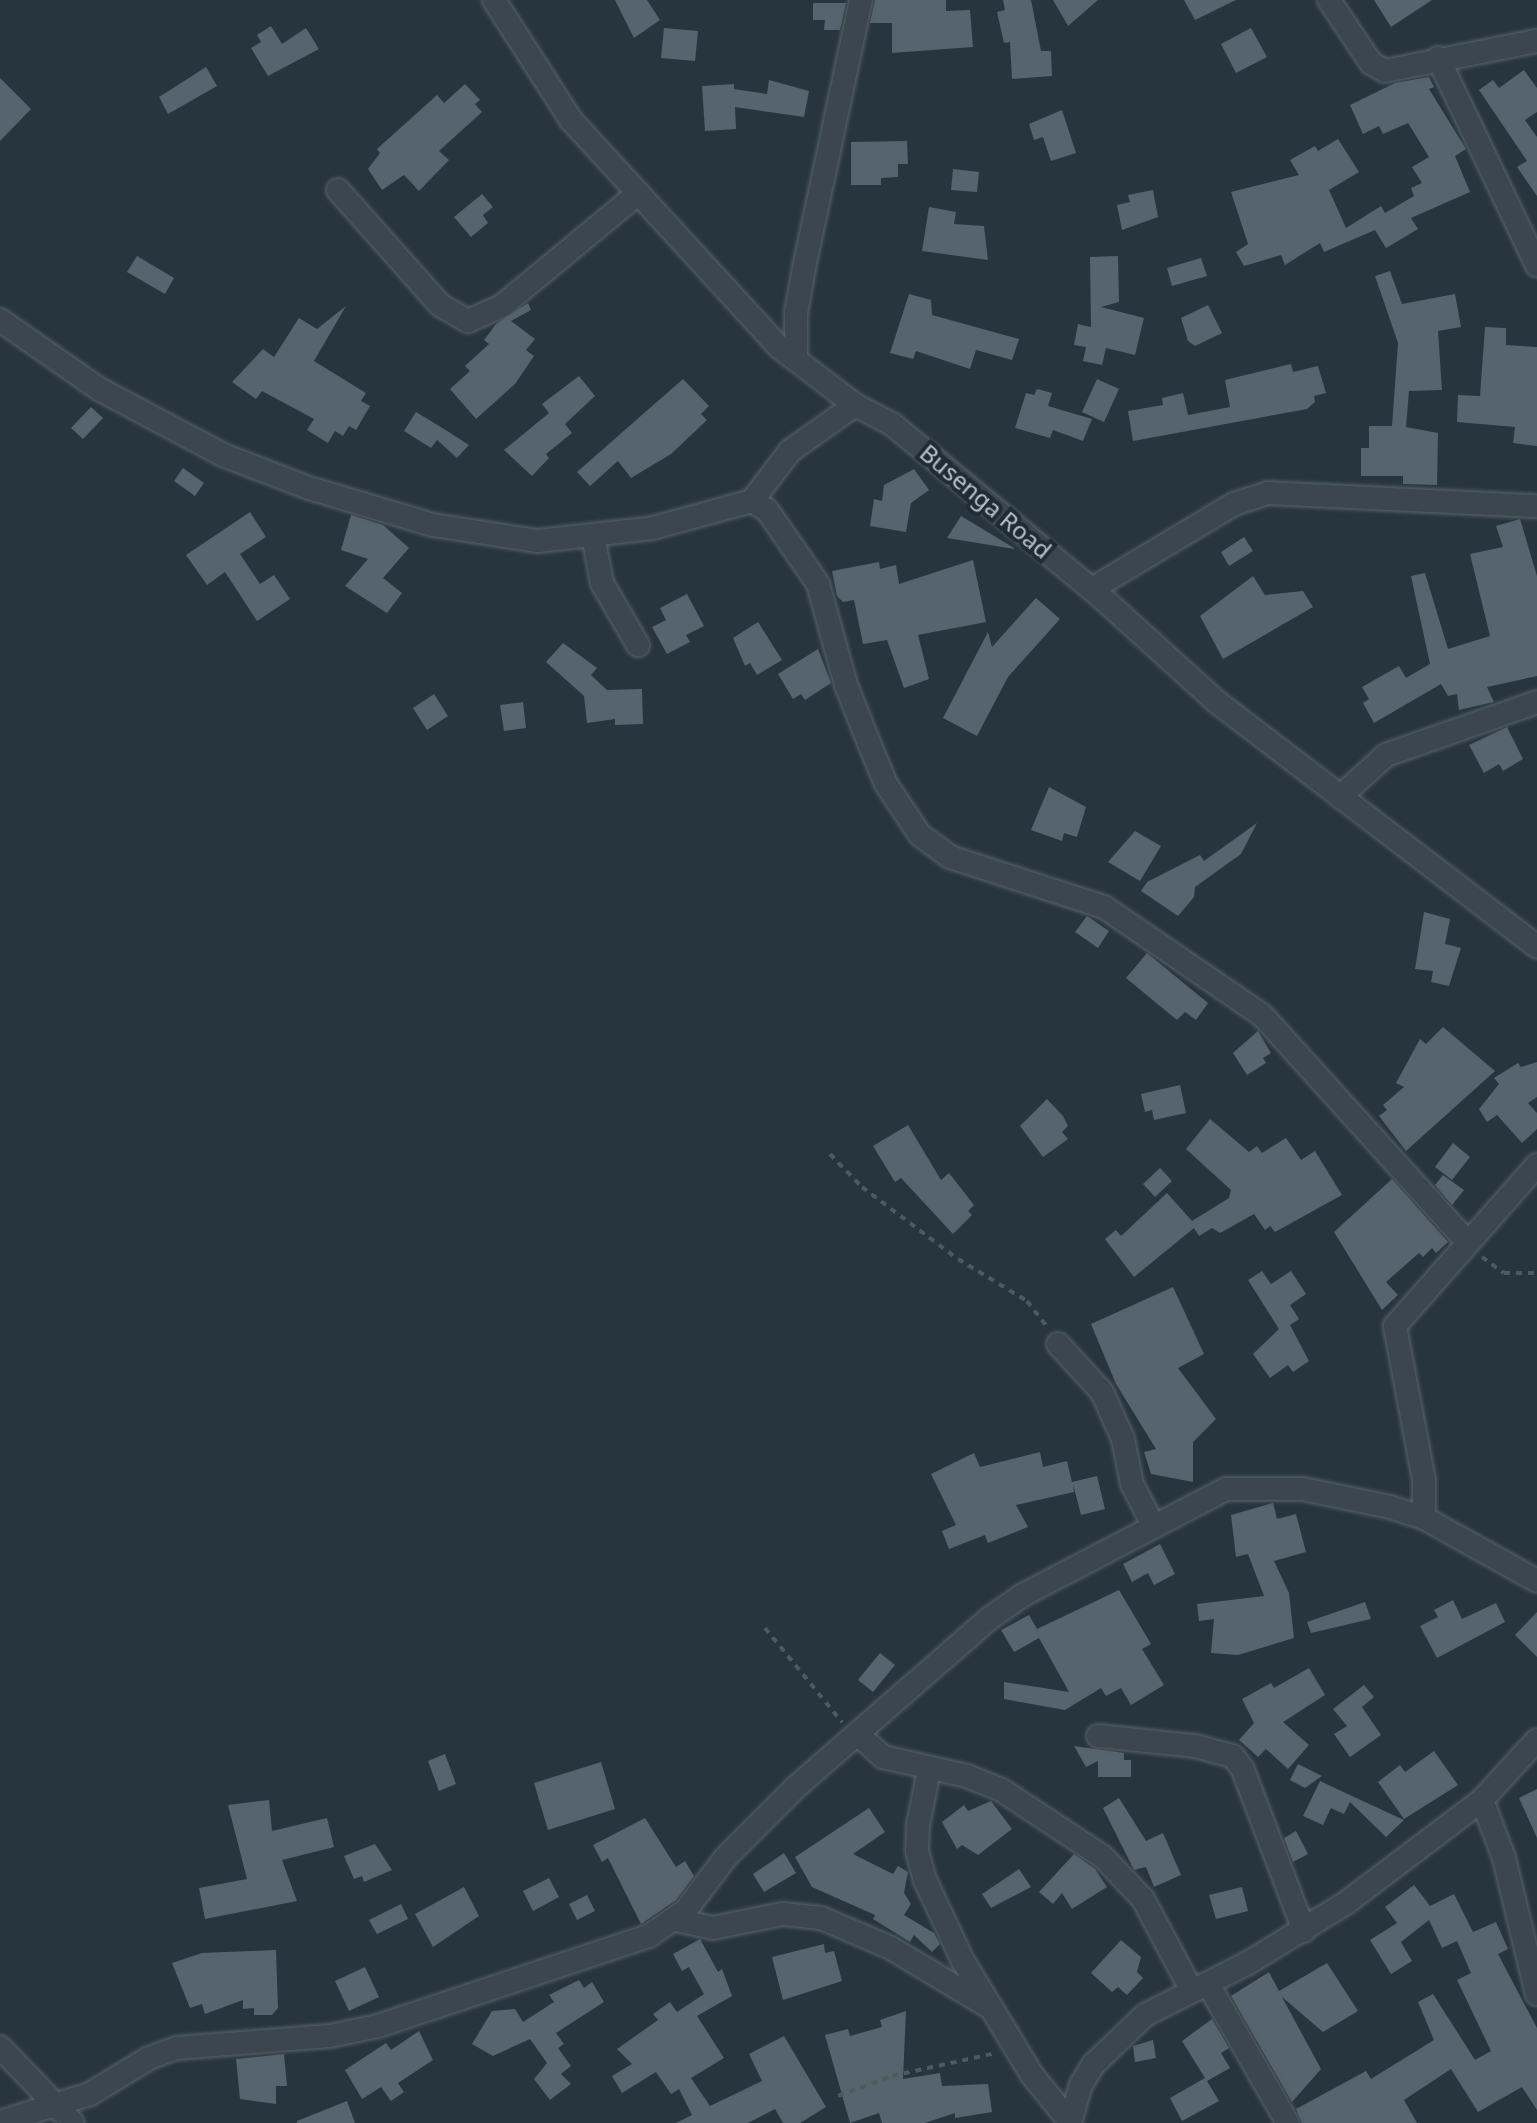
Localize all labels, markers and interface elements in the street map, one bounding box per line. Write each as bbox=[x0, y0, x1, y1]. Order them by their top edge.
street label: Busenga Road bbox=[915, 438, 1057, 564]

